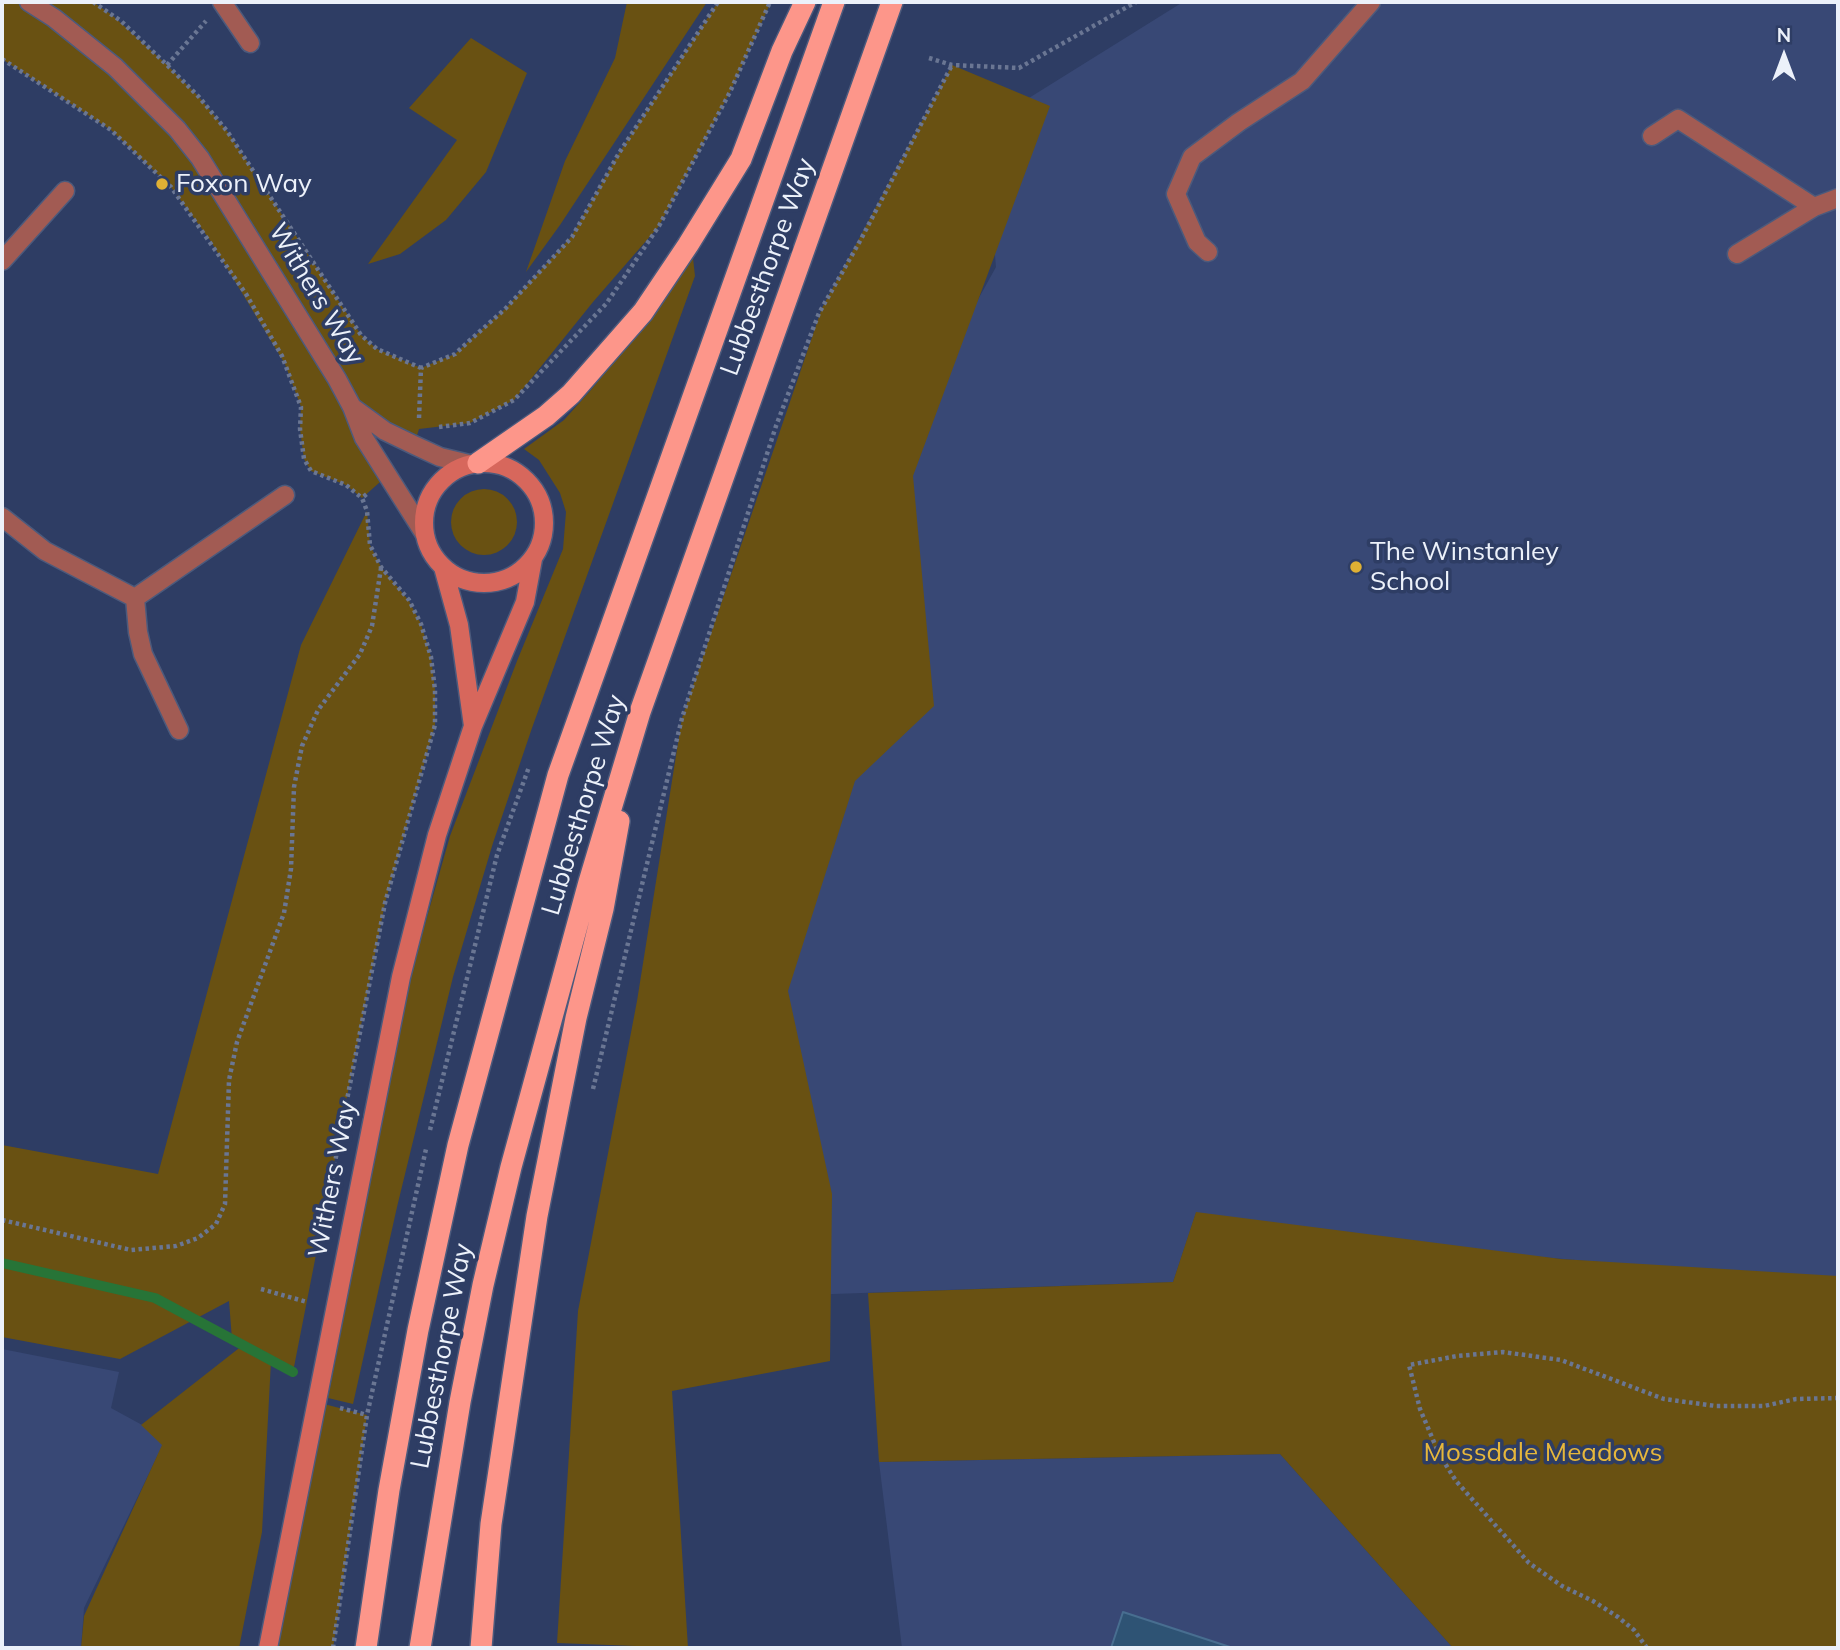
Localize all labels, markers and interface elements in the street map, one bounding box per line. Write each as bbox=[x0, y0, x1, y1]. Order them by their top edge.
north arrow bbox=[1749, 21, 1819, 91]
text: N bbox=[1777, 23, 1791, 47]
street label: Lubbesthorpe Way bbox=[714, 154, 822, 380]
place label: Foxon Way bbox=[176, 168, 312, 200]
marker: Foxon Way bbox=[154, 176, 170, 192]
street label: Withers Way bbox=[262, 218, 370, 370]
place label: The Winstanley School bbox=[1370, 536, 1559, 598]
marker: The Winstanley School bbox=[1348, 559, 1364, 575]
street label: Lubbesthorpe Way bbox=[536, 691, 632, 919]
street label: Withers Way bbox=[302, 1098, 364, 1260]
street label: Lubbesthorpe Way bbox=[405, 1241, 479, 1471]
park label: Mossdale Meadows bbox=[1424, 1437, 1662, 1469]

